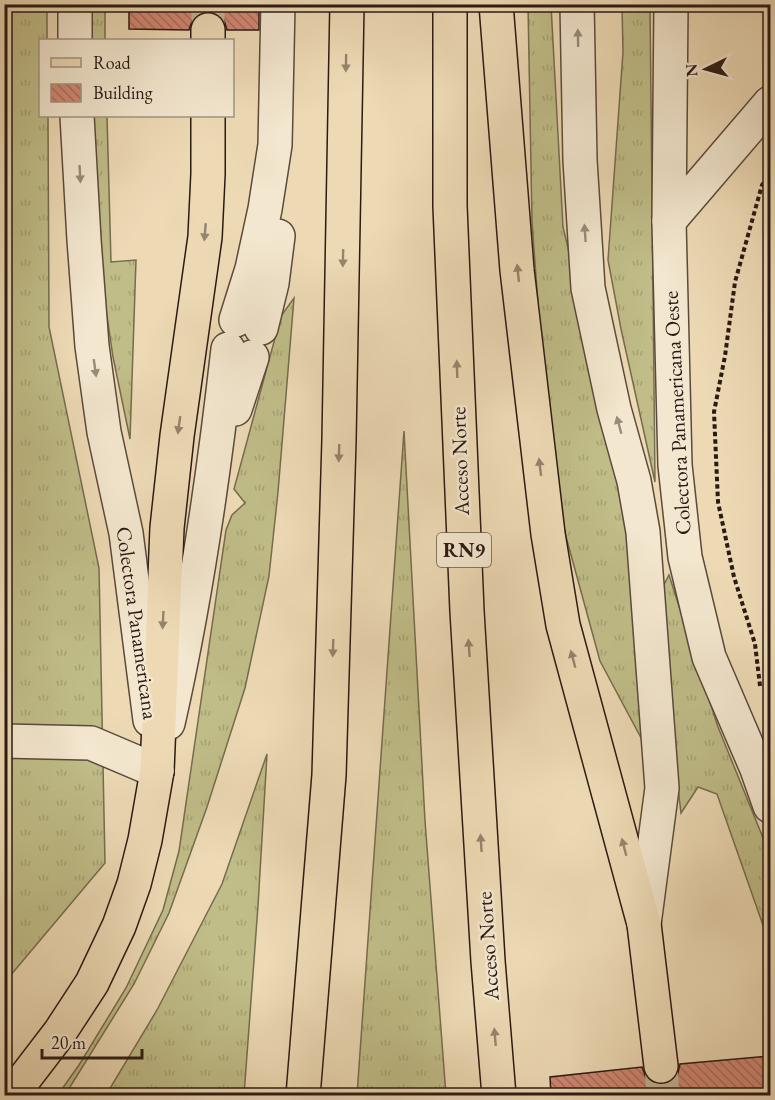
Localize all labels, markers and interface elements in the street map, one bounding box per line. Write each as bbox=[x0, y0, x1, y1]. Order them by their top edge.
one-way arrow bbox=[573, 29, 583, 48]
legend bbox=[39, 39, 234, 117]
north arrow bbox=[676, 39, 736, 99]
text: Road bbox=[93, 51, 132, 74]
one-way arrow bbox=[341, 53, 351, 72]
text: N bbox=[681, 63, 703, 78]
text: Building bbox=[93, 81, 153, 104]
one-way arrow bbox=[76, 164, 85, 183]
one-way arrow bbox=[200, 223, 210, 242]
one-way arrow bbox=[580, 224, 589, 243]
one-way arrow bbox=[338, 248, 348, 267]
one-way arrow bbox=[513, 264, 523, 283]
street label: Colectora Panamericana Oeste bbox=[657, 290, 696, 536]
one-way arrow bbox=[91, 359, 100, 378]
one-way arrow bbox=[452, 360, 461, 379]
street label: Acceso Norte bbox=[444, 406, 475, 517]
one-way arrow bbox=[174, 416, 183, 435]
one-way arrow bbox=[614, 416, 623, 434]
one-way arrow bbox=[334, 443, 343, 462]
one-way arrow bbox=[536, 457, 545, 476]
street label: Colectora Panamericana bbox=[111, 525, 164, 722]
road number: RN9 bbox=[437, 533, 491, 567]
one-way arrow bbox=[159, 610, 168, 629]
one-way arrow bbox=[328, 638, 337, 657]
one-way arrow bbox=[464, 639, 474, 658]
one-way arrow bbox=[567, 650, 577, 668]
one-way arrow bbox=[476, 833, 486, 852]
one-way arrow bbox=[618, 838, 628, 856]
street label: Acceso Norte bbox=[470, 891, 505, 1002]
scale bar bbox=[42, 1022, 142, 1060]
one-way arrow bbox=[490, 1028, 499, 1047]
text: 20 m bbox=[51, 1031, 86, 1054]

